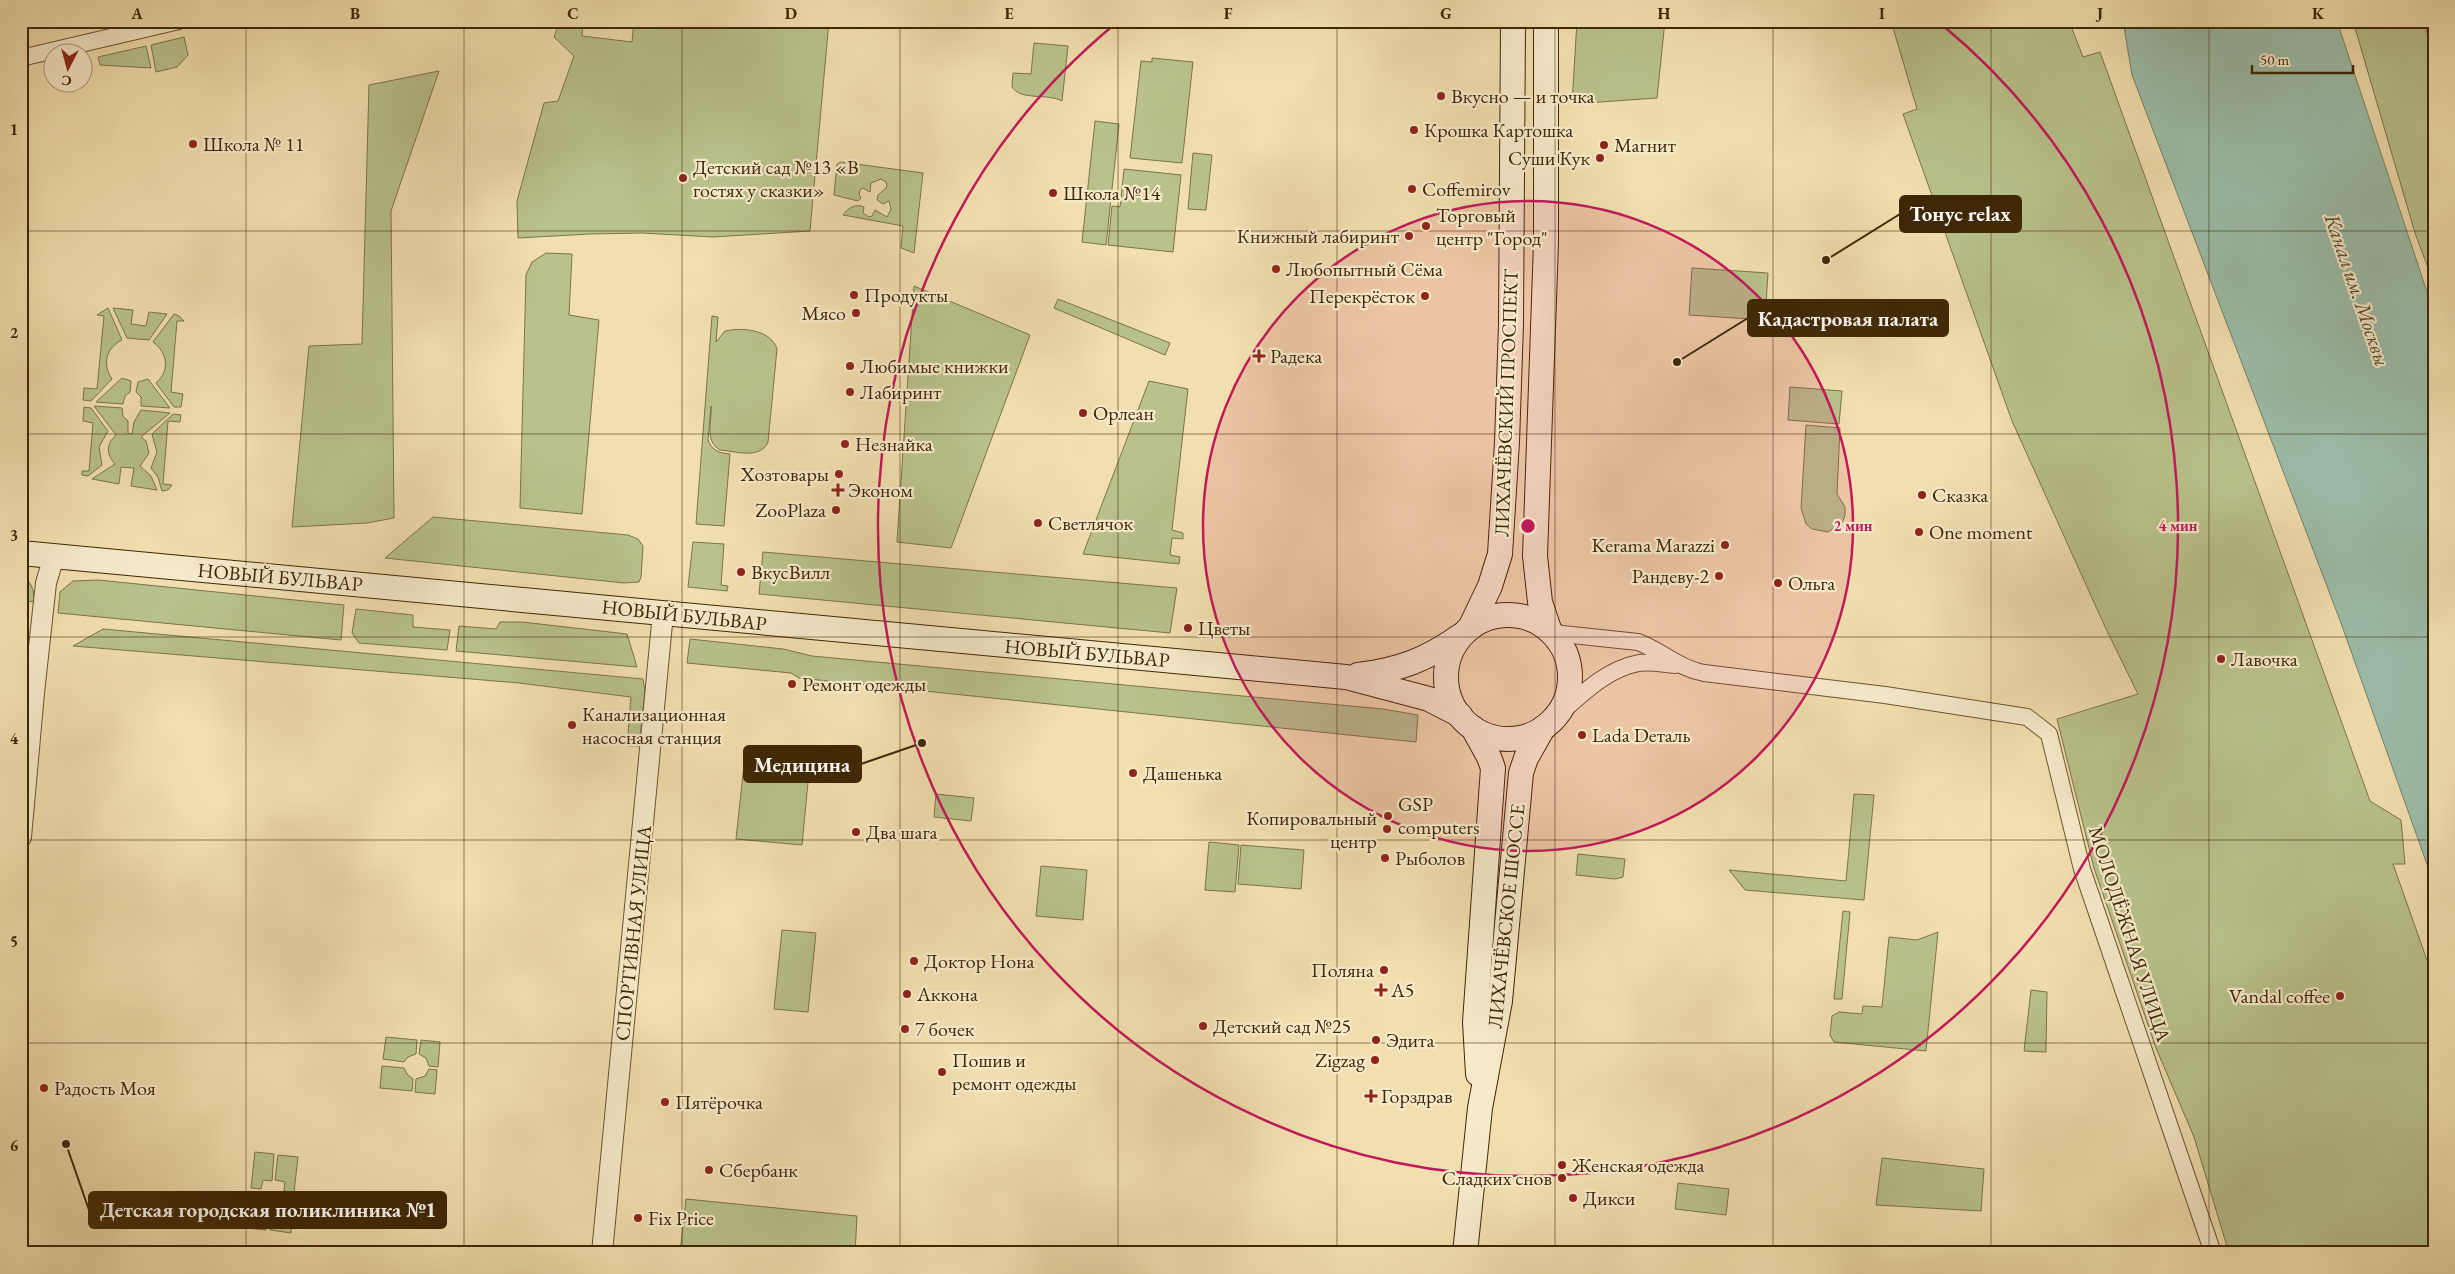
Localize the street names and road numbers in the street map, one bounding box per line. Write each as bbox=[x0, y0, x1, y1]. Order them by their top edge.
street label: ЛИХАЧЁВСКИЙ ПРОСПЕКТ bbox=[1488, 268, 1524, 537]
street label: НОВЫЙ БУЛЬВАР bbox=[196, 557, 364, 597]
street label: НОВЫЙ БУЛЬВАР bbox=[600, 593, 768, 637]
street label: НОВЫЙ БУЛЬВАР bbox=[1003, 633, 1171, 673]
street label: ЛИХАЧЁВСКОЕ ШОССЕ bbox=[1481, 802, 1531, 1030]
street label: МОЛОДЁЖНАЯ УЛИЦА bbox=[2083, 823, 2177, 1045]
street label: СПОРТИВНАЯ УЛИЦА bbox=[609, 824, 657, 1042]

